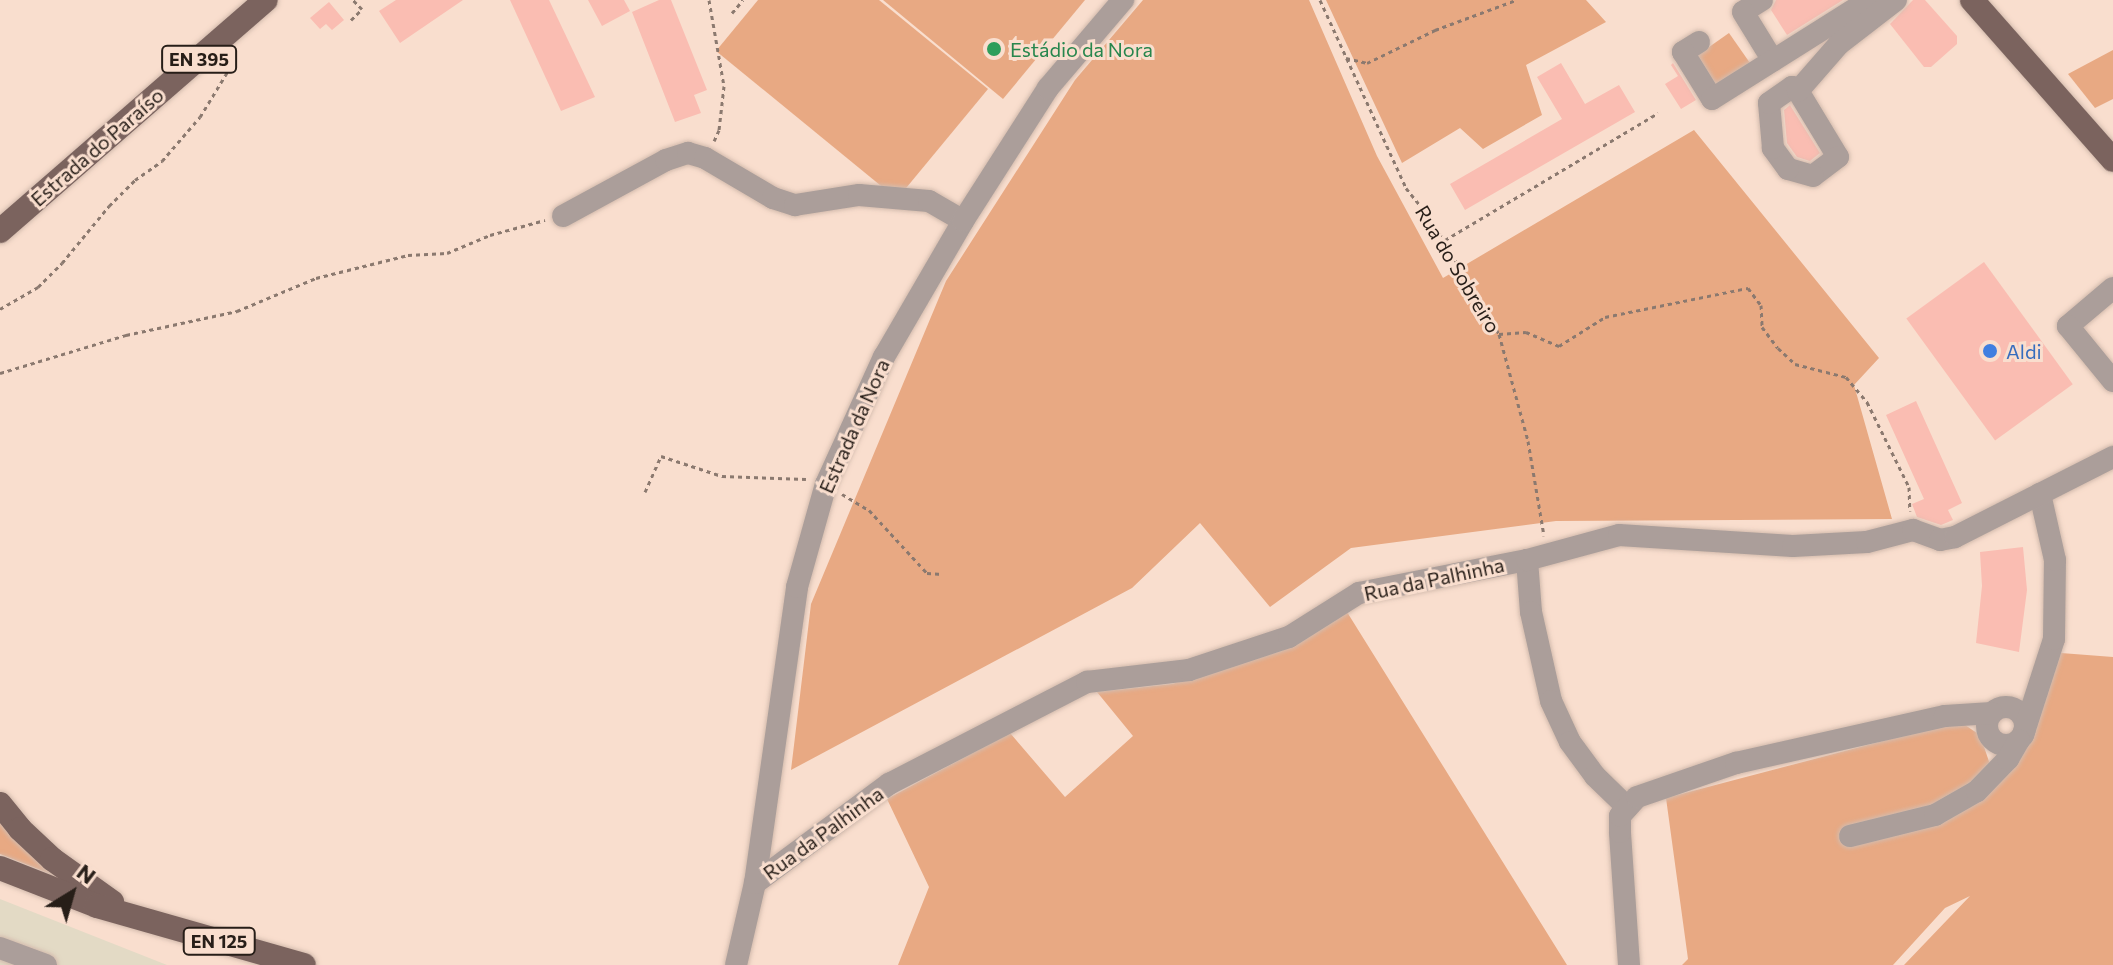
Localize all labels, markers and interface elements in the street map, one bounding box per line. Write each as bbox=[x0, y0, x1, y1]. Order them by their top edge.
place label: Estádio da Nora bbox=[1010, 37, 1153, 61]
marker: Estádio da Nora bbox=[985, 40, 1003, 58]
road number: EN 395 bbox=[161, 45, 237, 73]
street label: Estrada do Paraíso bbox=[26, 83, 168, 211]
street label: Rua do Sobreiro bbox=[1410, 201, 1506, 337]
place label: Aldi bbox=[2006, 339, 2042, 363]
marker: Aldi bbox=[1981, 342, 1999, 360]
street label: Estrada da Nora bbox=[814, 355, 894, 497]
street label: Rua da Palhinha bbox=[1362, 552, 1506, 606]
street label: Rua da Palhinha bbox=[758, 781, 888, 885]
north arrow bbox=[32, 853, 112, 933]
text: N bbox=[72, 858, 101, 889]
road number: EN 125 bbox=[181, 927, 257, 955]

